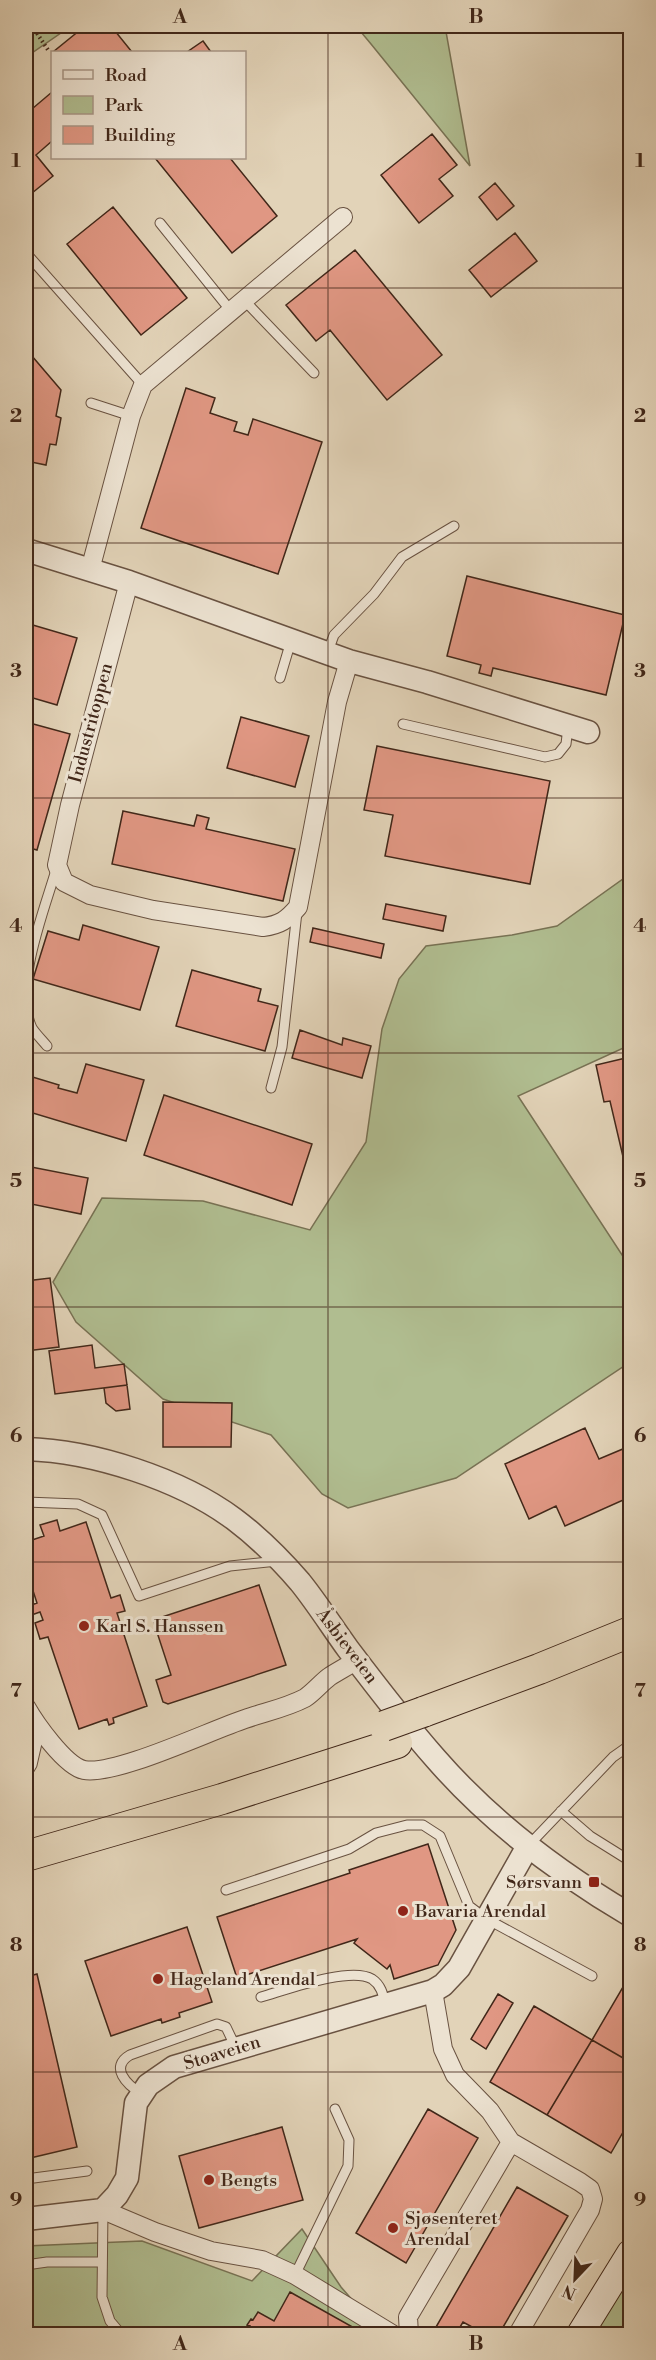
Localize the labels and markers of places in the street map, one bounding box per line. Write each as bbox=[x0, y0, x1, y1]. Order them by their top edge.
place label: Karl S. Hanssen bbox=[96, 1615, 224, 1638]
marker: Karl S. Hanssen bbox=[77, 1619, 91, 1633]
place label: Sørsvann bbox=[506, 1871, 582, 1894]
marker: Sørsvann bbox=[587, 1875, 601, 1889]
place label: Bavaria Arendal bbox=[414, 1900, 547, 1923]
marker: Bavaria Arendal bbox=[396, 1904, 410, 1918]
place label: Hageland Arendal bbox=[170, 1968, 316, 1991]
marker: Hageland Arendal bbox=[151, 1972, 165, 1986]
place label: Bengts bbox=[220, 2169, 277, 2192]
marker: Bengts bbox=[202, 2173, 216, 2187]
place label: Sjøsenteret Arendal bbox=[404, 2207, 498, 2251]
marker: Sjøsenteret Arendal bbox=[386, 2221, 400, 2235]

